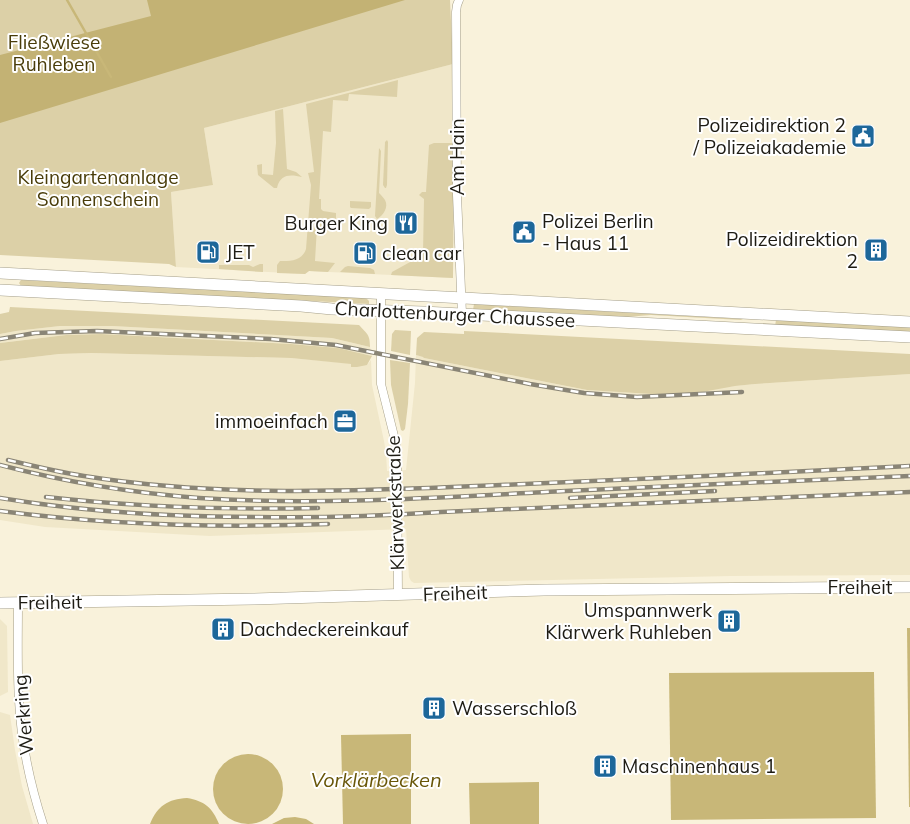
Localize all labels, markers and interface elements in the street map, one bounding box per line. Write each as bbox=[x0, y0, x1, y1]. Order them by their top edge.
park label: Fließwiese Ruhleben bbox=[8, 30, 100, 76]
place label: Polizeidirektion 2 / Polizeiakademie bbox=[692, 113, 846, 159]
street label: Am Hain bbox=[445, 118, 469, 196]
public building icon: Polizeidirektion 2 / Polizeiakademie bbox=[850, 123, 876, 149]
park label: Kleingartenanlage Sonnenschein bbox=[17, 165, 179, 211]
place label: Polizei Berlin - Haus 11 bbox=[542, 209, 654, 255]
restaurant icon: Burger King bbox=[393, 210, 419, 236]
place label: Burger King bbox=[285, 211, 388, 235]
public building icon: Polizei Berlin - Haus 11 bbox=[511, 219, 537, 245]
place label: Polizeidirektion 2 bbox=[726, 227, 858, 273]
building icon: Polizeidirektion 2 bbox=[863, 237, 889, 263]
fuel station icon: JET bbox=[195, 239, 221, 265]
place label: JET bbox=[226, 240, 255, 264]
fuel station icon: clean car bbox=[352, 240, 378, 266]
place label: clean car bbox=[382, 241, 461, 265]
street label: Charlottenburger Chaussee bbox=[334, 296, 576, 332]
office icon: immoeinfach bbox=[332, 408, 358, 434]
place label: immoeinfach bbox=[215, 409, 328, 433]
street label: Klärwerkstraße bbox=[381, 435, 409, 571]
street label: Freiheit bbox=[828, 575, 893, 599]
street label: Freiheit bbox=[422, 580, 488, 606]
street label: Freiheit bbox=[17, 589, 83, 615]
place label: Umspannwerk Klärwerk Ruhleben bbox=[545, 598, 712, 644]
building icon: Umspannwerk Klärwerk Ruhleben bbox=[716, 608, 742, 634]
building icon: Dachdeckereinkauf bbox=[210, 616, 236, 642]
place label: Dachdeckereinkauf bbox=[240, 617, 409, 641]
street label: Werkring bbox=[8, 674, 38, 756]
building icon: Wasserschloß bbox=[421, 695, 447, 721]
place label: Wasserschloß bbox=[452, 696, 577, 720]
building icon: Maschinenhaus 1 bbox=[592, 753, 618, 779]
place label: Maschinenhaus 1 bbox=[622, 754, 776, 778]
water label: Vorklärbecken bbox=[310, 767, 442, 792]

